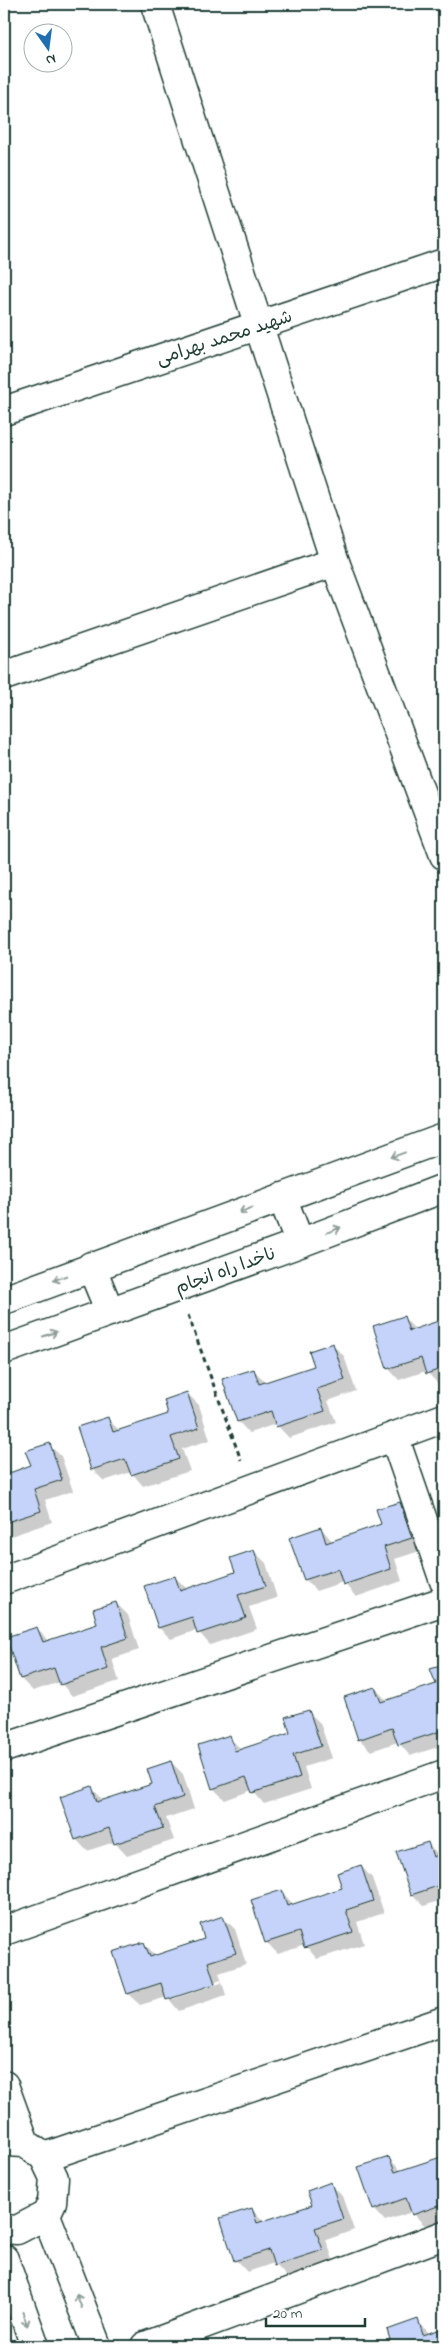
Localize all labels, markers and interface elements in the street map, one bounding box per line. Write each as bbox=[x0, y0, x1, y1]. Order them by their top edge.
north arrow bbox=[22, 22, 72, 72]
text: N bbox=[44, 48, 58, 70]
street label: شهید محمد بهرامی bbox=[153, 305, 296, 373]
one-way arrow bbox=[391, 1151, 407, 1160]
one-way arrow bbox=[238, 1206, 254, 1215]
one-way arrow bbox=[326, 1225, 341, 1234]
street label: ناخدا راه انجام bbox=[172, 1242, 280, 1302]
one-way arrow bbox=[53, 1274, 68, 1283]
one-way arrow bbox=[41, 1329, 57, 1338]
one-way arrow bbox=[74, 2294, 83, 2309]
scale bar bbox=[266, 2295, 364, 2327]
text: 20 m bbox=[273, 2303, 303, 2325]
one-way arrow bbox=[21, 2311, 30, 2326]

